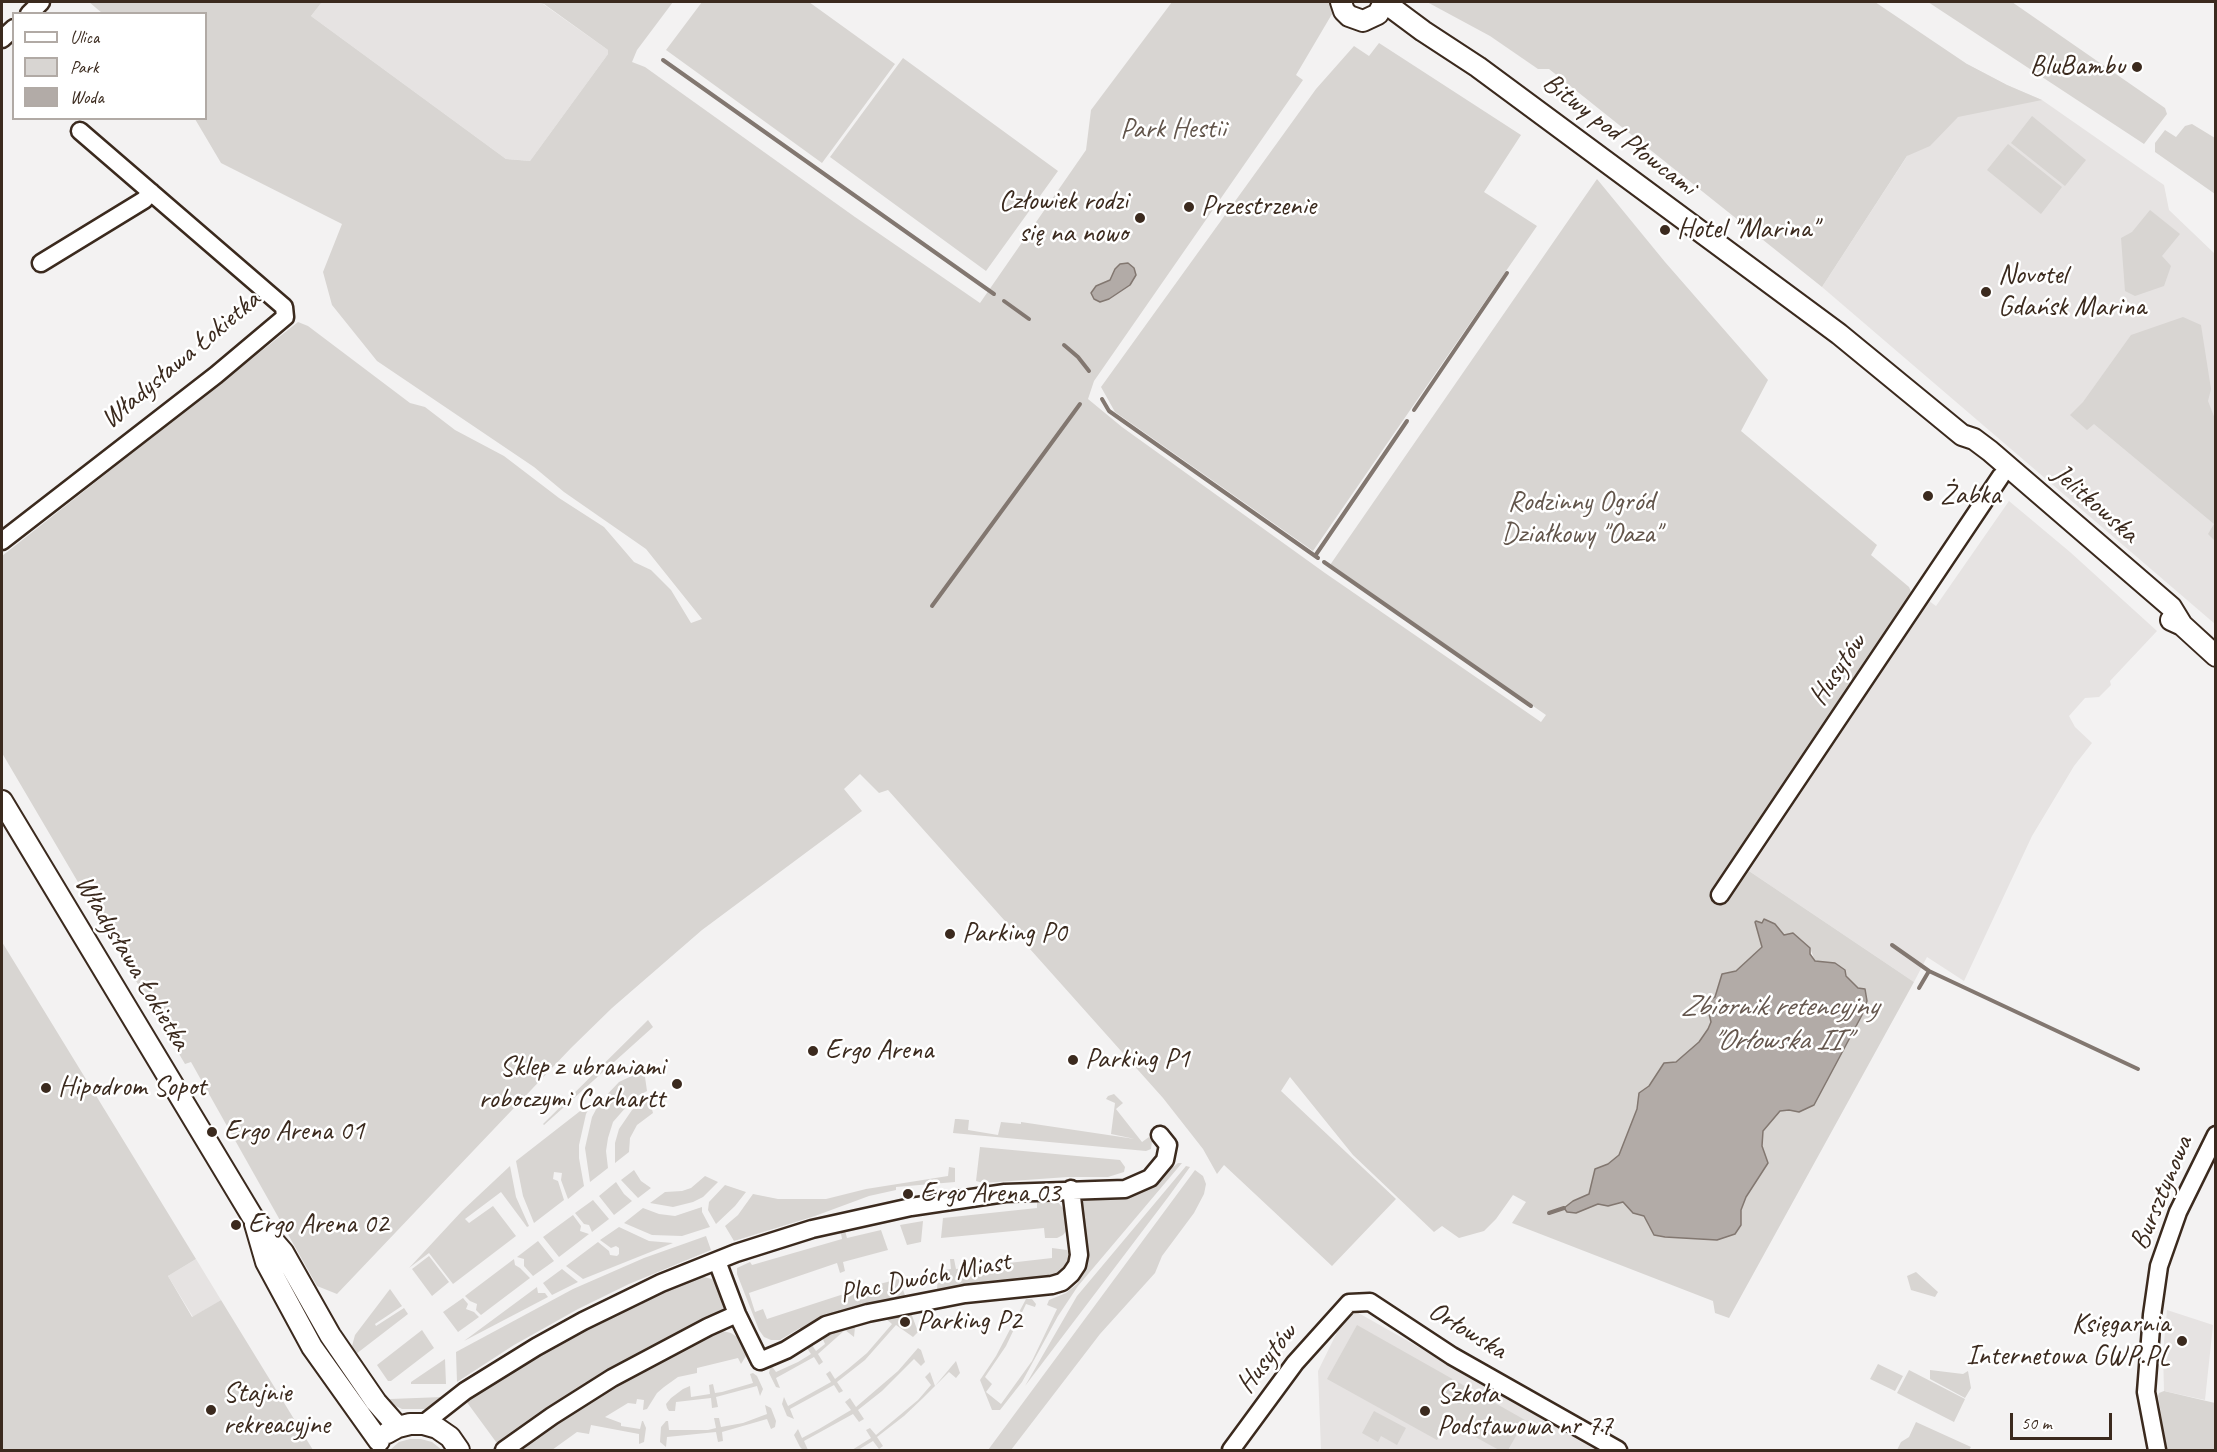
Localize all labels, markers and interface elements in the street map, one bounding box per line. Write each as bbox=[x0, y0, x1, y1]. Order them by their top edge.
legend bbox=[12, 12, 207, 120]
text: Ulica bbox=[70, 26, 99, 48]
place label: BluBambu bbox=[2030, 50, 2125, 84]
text: Park bbox=[70, 56, 99, 78]
marker: BluBambu bbox=[2130, 60, 2144, 74]
street label: Bitwy pod Płowcami bbox=[1536, 66, 1702, 204]
text: Woda bbox=[70, 86, 104, 108]
park label: Park Hestii bbox=[1120, 113, 1226, 147]
place label: Człowiek rodzi się na nowo bbox=[999, 185, 1128, 251]
place label: Przestrzenie bbox=[1201, 190, 1316, 224]
marker: Przestrzenie bbox=[1182, 200, 1196, 214]
marker: Człowiek rodzi się na nowo bbox=[1133, 211, 1147, 225]
place label: Hotel "Marina" bbox=[1677, 213, 1818, 247]
marker: Hotel "Marina" bbox=[1658, 223, 1672, 237]
place label: Novotel Gdańsk Marina bbox=[1998, 259, 2146, 325]
street label: Władysława Łokietka bbox=[95, 284, 267, 436]
marker: Novotel Gdańsk Marina bbox=[1979, 285, 1993, 299]
street label: Jelitkowska bbox=[2045, 457, 2145, 551]
place label: Żabka bbox=[1940, 479, 2000, 513]
park label: Rodzinny Ogród Działkowy "Oaza" bbox=[1501, 486, 1661, 552]
marker: Żabka bbox=[1921, 489, 1935, 503]
street label: Husytów bbox=[1802, 628, 1874, 712]
street label: Władysława Łokietka bbox=[67, 870, 197, 1056]
place label: Parking P0 bbox=[962, 917, 1067, 951]
marker: Parking P0 bbox=[943, 927, 957, 941]
water label: Zbiornik retencyjny "Orłowska II" bbox=[1680, 989, 1878, 1060]
place label: Ergo Arena bbox=[825, 1034, 933, 1068]
place label: Parking P1 bbox=[1085, 1043, 1190, 1077]
marker: Ergo Arena bbox=[806, 1044, 820, 1058]
place label: Sklep z ubraniami roboczymi Carhartt bbox=[478, 1051, 665, 1117]
marker: Parking P1 bbox=[1066, 1053, 1080, 1067]
place label: Hipodrom Sopot bbox=[58, 1071, 206, 1105]
marker: Sklep z ubraniami roboczymi Carhartt bbox=[670, 1077, 684, 1091]
marker: Hipodrom Sopot bbox=[39, 1081, 53, 1095]
place label: Ergo Arena 01 bbox=[224, 1115, 364, 1149]
marker: Ergo Arena 01 bbox=[205, 1125, 219, 1139]
street label: Bursztynowa bbox=[2123, 1131, 2201, 1255]
place label: Ergo Arena 03 bbox=[920, 1177, 1060, 1211]
marker: Ergo Arena 03 bbox=[901, 1187, 915, 1201]
place label: Ergo Arena 02 bbox=[248, 1208, 388, 1242]
marker: Ergo Arena 02 bbox=[229, 1218, 243, 1232]
street label: Plac Dwóch Miast bbox=[837, 1245, 1013, 1311]
street label: Orłowska bbox=[1422, 1295, 1512, 1367]
place label: Parking P2 bbox=[917, 1305, 1022, 1339]
place label: Księgarnia Internetowa GWP.PL bbox=[1966, 1308, 2170, 1374]
marker: Parking P2 bbox=[898, 1315, 912, 1329]
street label: Husytów bbox=[1229, 1318, 1305, 1400]
marker: Księgarnia Internetowa GWP.PL bbox=[2175, 1334, 2189, 1348]
place label: Stajnie rekreacyjne bbox=[223, 1377, 330, 1443]
place label: Szkoła Podstawowa nr 77 bbox=[1437, 1378, 1613, 1444]
scale bar bbox=[2013, 1401, 2115, 1439]
marker: Stajnie rekreacyjne bbox=[204, 1403, 218, 1417]
marker: Szkoła Podstawowa nr 77 bbox=[1418, 1404, 1432, 1418]
text: 50 m bbox=[2021, 1412, 2052, 1434]

